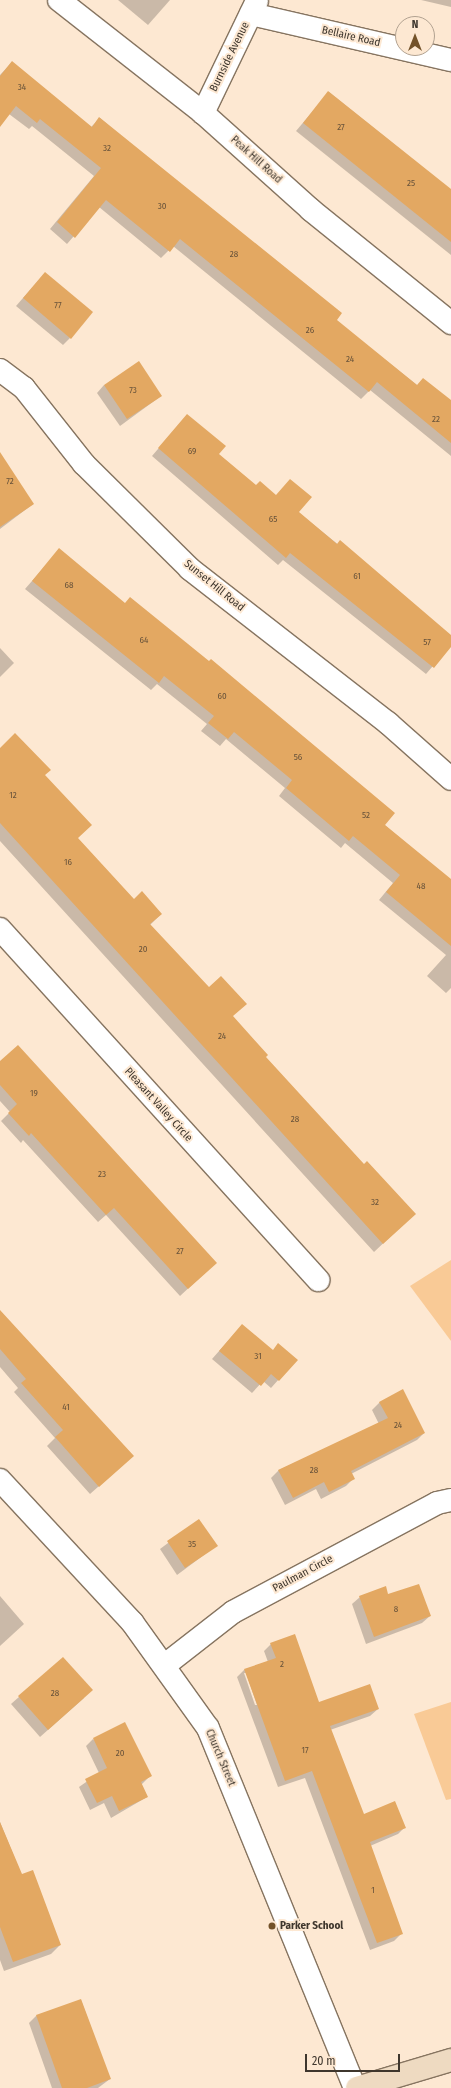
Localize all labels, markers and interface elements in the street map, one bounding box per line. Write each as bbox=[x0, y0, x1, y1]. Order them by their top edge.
north arrow bbox=[395, 16, 435, 56]
text: N bbox=[412, 18, 418, 31]
street label: Burnside Avenue bbox=[207, 20, 253, 94]
street label: Bellaire Road bbox=[320, 24, 382, 50]
house number: 34 bbox=[18, 82, 26, 92]
house number: 27 bbox=[337, 122, 345, 132]
street label: Peak Hill Road bbox=[228, 134, 284, 186]
house number: 32 bbox=[103, 143, 111, 153]
house number: 25 bbox=[407, 178, 415, 188]
house number: 30 bbox=[158, 201, 166, 211]
house number: 28 bbox=[230, 249, 238, 259]
house number: 77 bbox=[54, 300, 62, 310]
house number: 26 bbox=[306, 325, 314, 335]
house number: 24 bbox=[346, 354, 354, 364]
house number: 73 bbox=[129, 385, 137, 395]
house number: 22 bbox=[432, 414, 440, 424]
house number: 69 bbox=[188, 446, 196, 456]
house number: 72 bbox=[6, 476, 14, 486]
house number: 65 bbox=[269, 514, 277, 524]
street label: Sunset Hill Road bbox=[181, 558, 247, 614]
house number: 61 bbox=[353, 571, 361, 581]
house number: 68 bbox=[65, 580, 73, 590]
house number: 64 bbox=[140, 635, 148, 645]
house number: 57 bbox=[423, 637, 431, 647]
house number: 60 bbox=[217, 691, 227, 701]
house number: 56 bbox=[294, 752, 302, 762]
house number: 12 bbox=[9, 790, 17, 800]
house number: 52 bbox=[362, 810, 370, 820]
house number: 16 bbox=[64, 857, 72, 867]
house number: 48 bbox=[417, 881, 425, 891]
house number: 20 bbox=[139, 944, 147, 954]
house number: 24 bbox=[218, 1031, 226, 1041]
street label: Pleasant Valley Circle bbox=[121, 1065, 195, 1145]
house number: 19 bbox=[30, 1088, 38, 1098]
house number: 28 bbox=[291, 1114, 299, 1124]
house number: 23 bbox=[98, 1169, 106, 1179]
house number: 32 bbox=[371, 1197, 379, 1207]
house number: 27 bbox=[176, 1246, 184, 1256]
house number: 31 bbox=[254, 1351, 262, 1361]
house number: 41 bbox=[62, 1402, 70, 1412]
house number: 24 bbox=[394, 1420, 402, 1430]
house number: 28 bbox=[310, 1465, 318, 1475]
house number: 35 bbox=[188, 1539, 196, 1549]
street label: Paulman Circle bbox=[271, 1553, 335, 1595]
house number: 8 bbox=[394, 1604, 398, 1614]
house number: 2 bbox=[280, 1659, 284, 1669]
house number: 28 bbox=[51, 1688, 59, 1698]
street label: Church Street bbox=[202, 1727, 238, 1789]
house number: 17 bbox=[301, 1745, 309, 1755]
house number: 20 bbox=[116, 1748, 124, 1758]
house number: 1 bbox=[371, 1885, 375, 1895]
place label: Parker School bbox=[280, 1919, 343, 1933]
marker: Parker School bbox=[267, 1921, 277, 1931]
scale bar bbox=[307, 2046, 402, 2072]
text: 20 m bbox=[312, 2054, 336, 2068]

